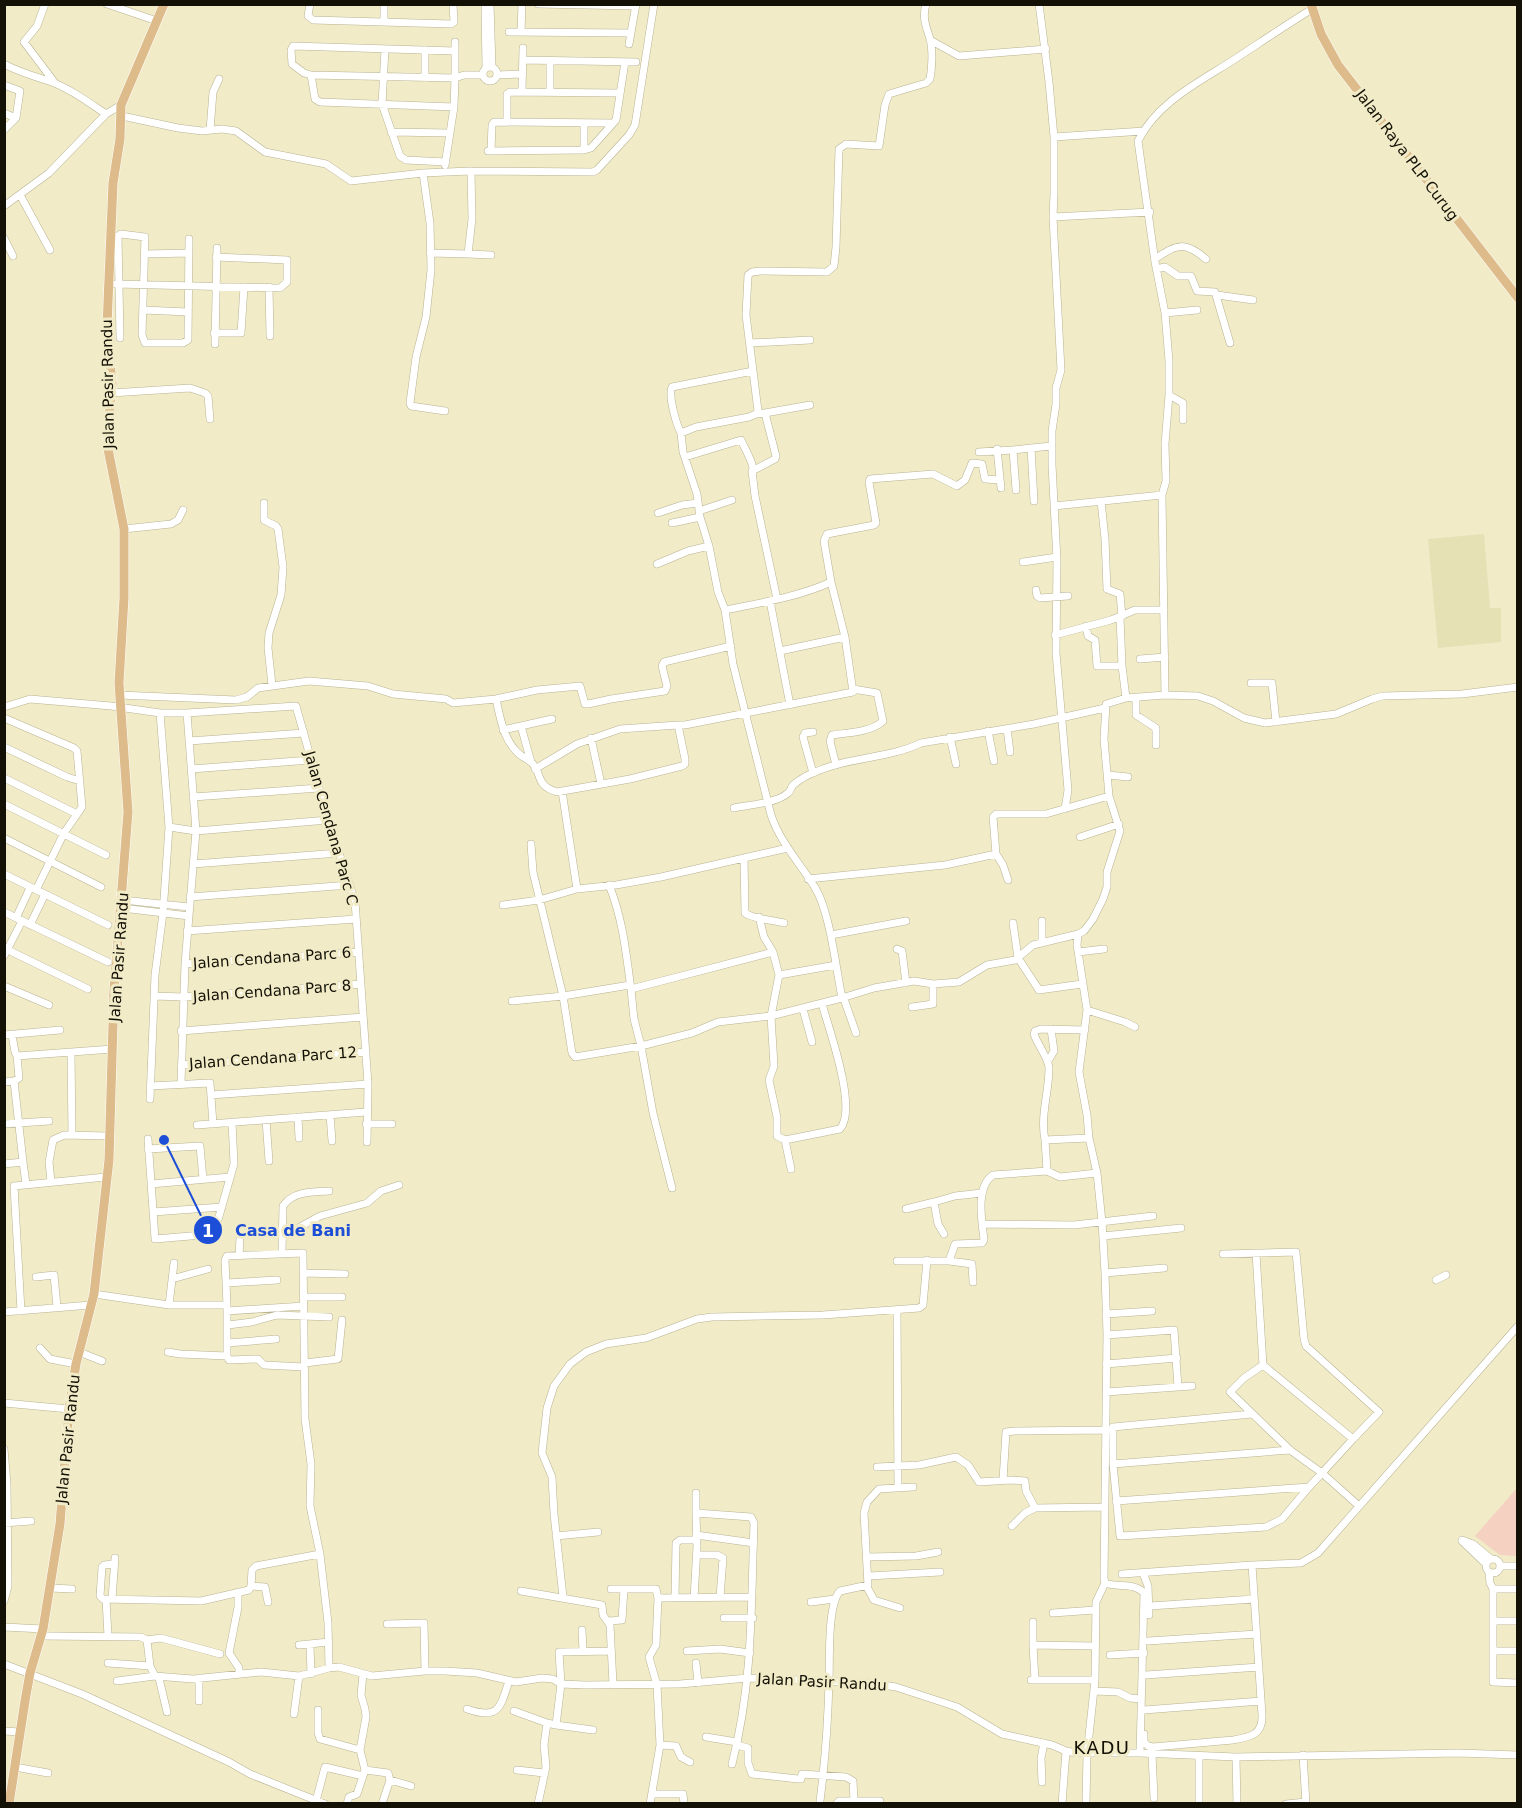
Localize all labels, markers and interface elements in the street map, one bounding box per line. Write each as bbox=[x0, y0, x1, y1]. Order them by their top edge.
street label: Jalan Raya PLP Curug bbox=[1351, 85, 1462, 224]
street label: Jalan Pasir Randu bbox=[98, 319, 118, 450]
street label: Jalan Cendana Parc C bbox=[300, 748, 362, 907]
street label: Jalan Pasir Randu bbox=[105, 892, 132, 1023]
street label: Jalan Cendana Parc 6 bbox=[191, 943, 352, 973]
street label: Jalan Cendana Parc 8 bbox=[191, 976, 352, 1006]
street label: Jalan Cendana Parc 12 bbox=[188, 1043, 358, 1073]
callout: Casa de Bani bbox=[193, 1213, 363, 1247]
text: 1 bbox=[202, 1220, 214, 1241]
text: Casa de Bani bbox=[235, 1221, 351, 1240]
street label: Jalan Pasir Randu bbox=[52, 1374, 84, 1505]
street label: Jalan Pasir Randu bbox=[756, 1670, 887, 1694]
district label: KADU bbox=[1074, 1737, 1130, 1758]

